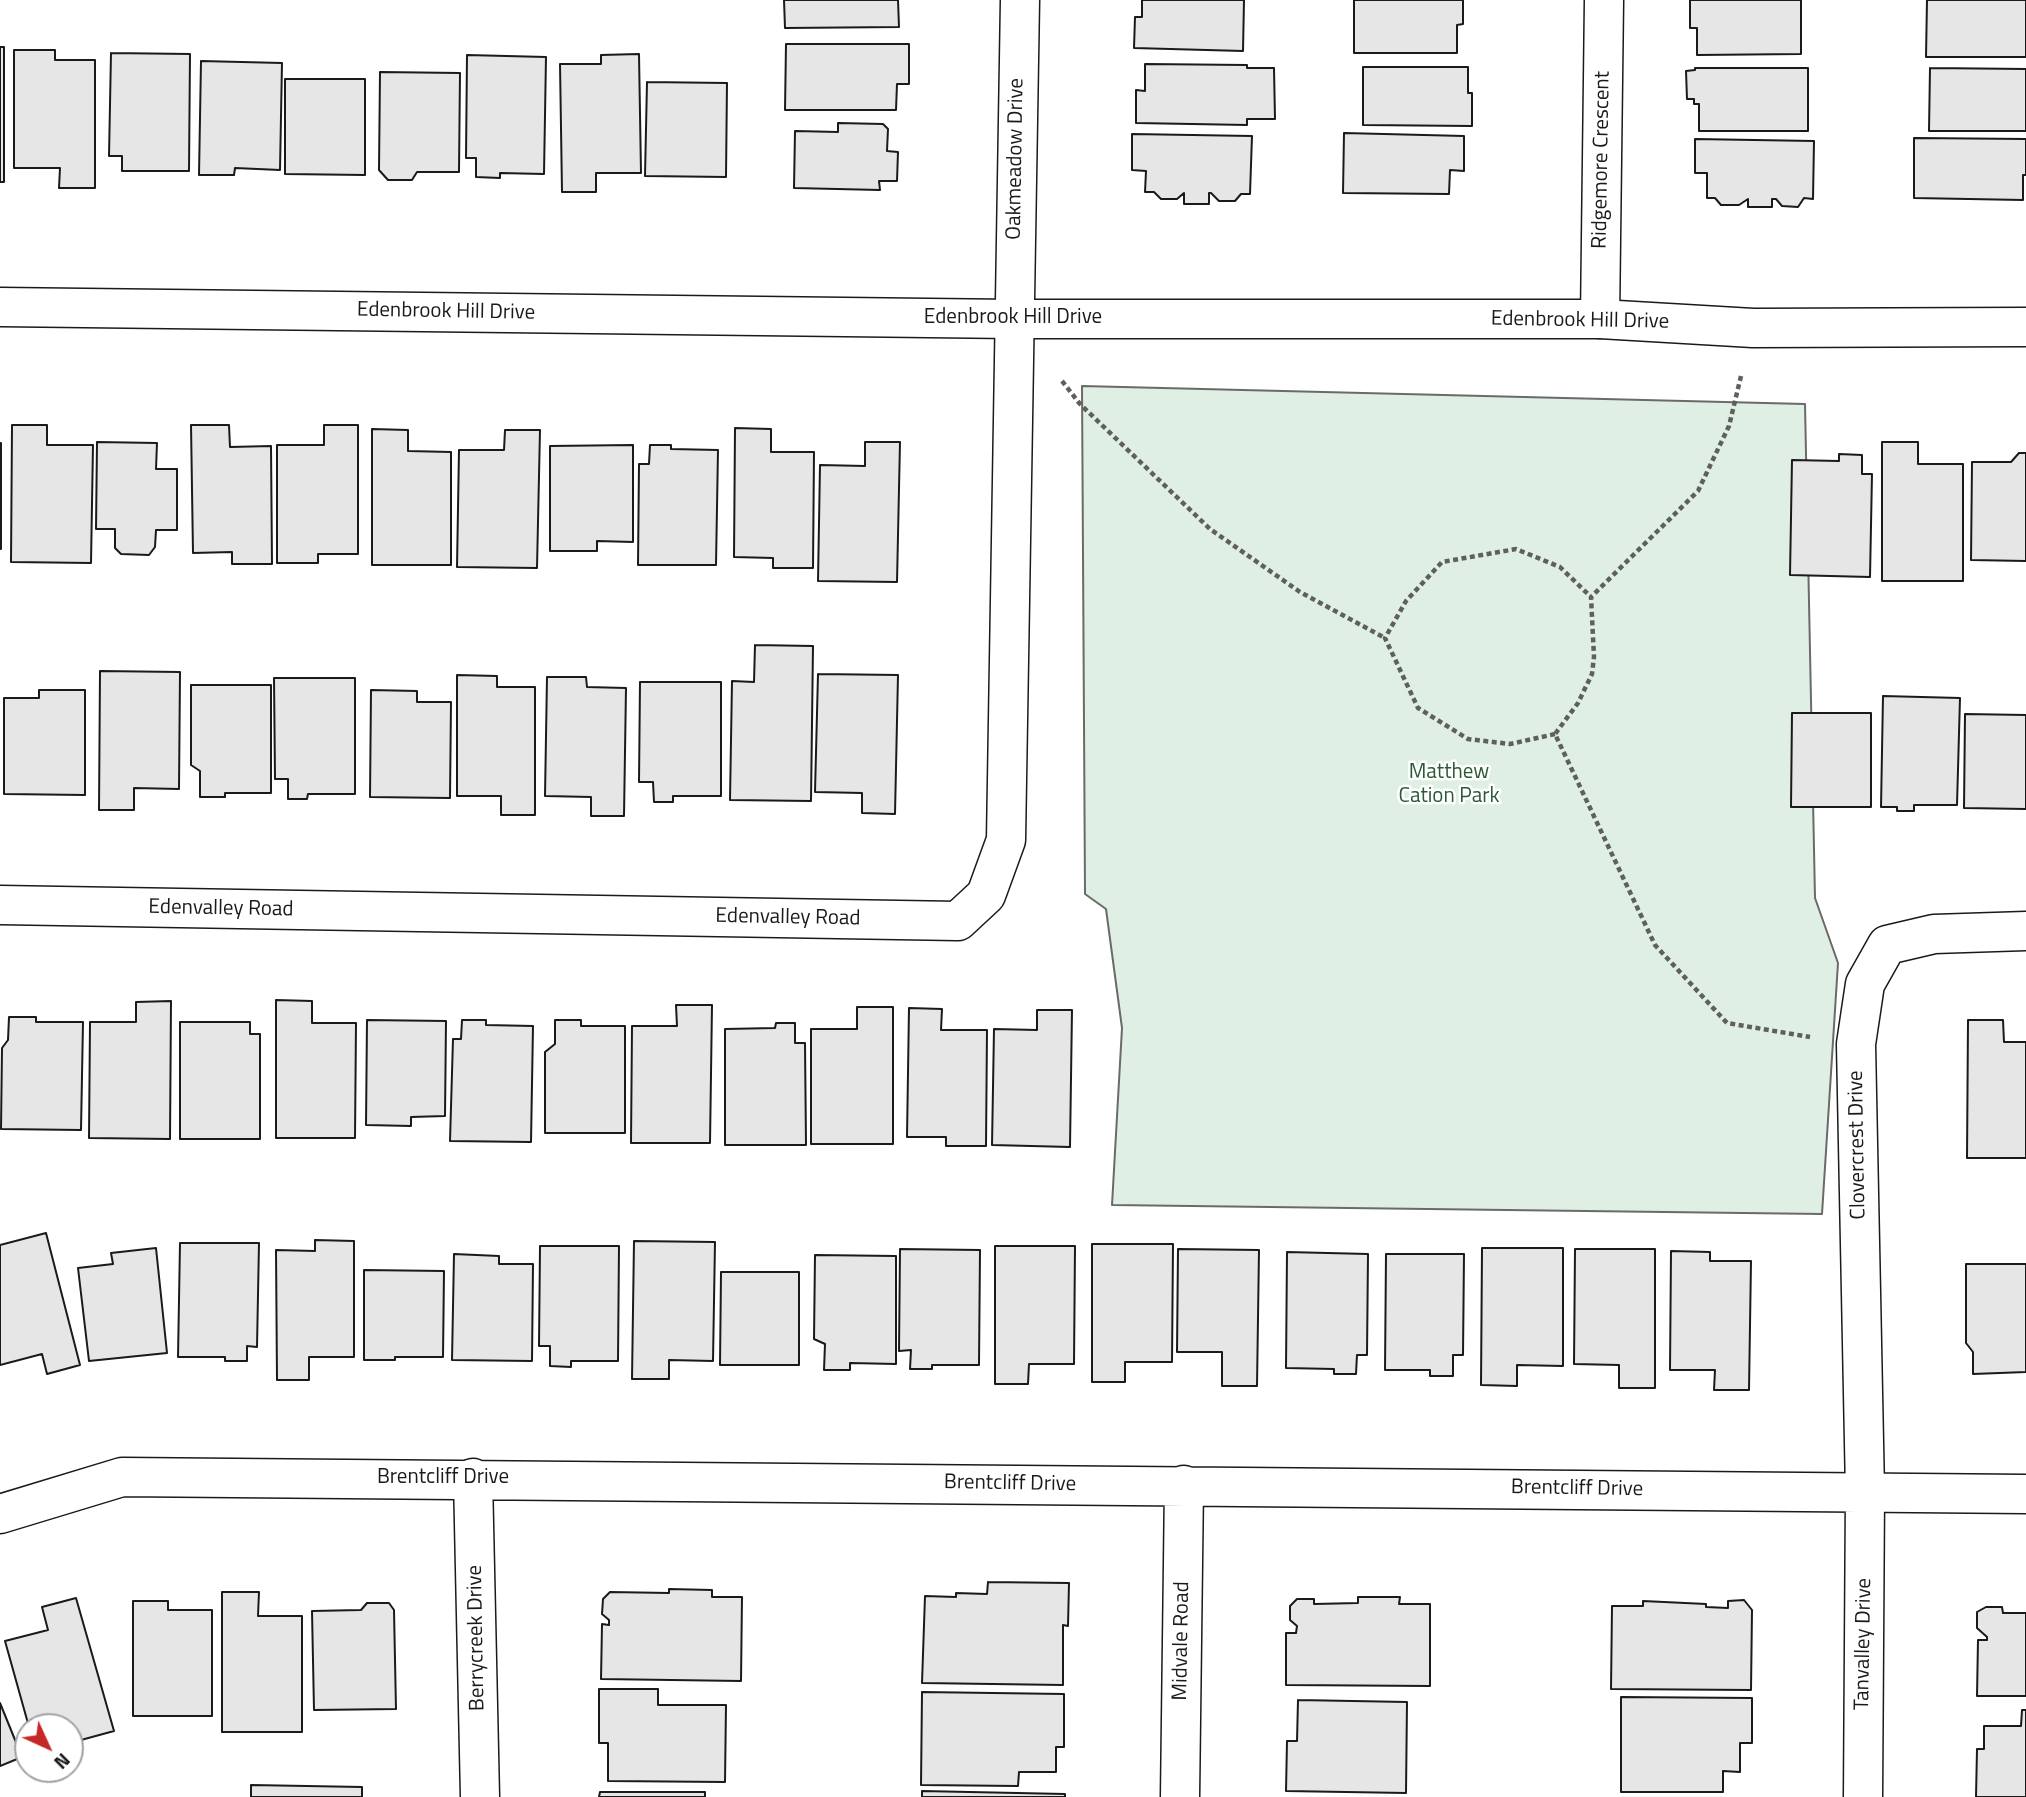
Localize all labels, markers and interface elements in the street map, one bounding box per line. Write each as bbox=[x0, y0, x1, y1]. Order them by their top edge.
street label: Ridgemore Crescent bbox=[1588, 71, 1616, 249]
street label: Oakmeadow Drive bbox=[1002, 78, 1030, 240]
street label: Edenbrook Hill Drive bbox=[357, 298, 535, 326]
street label: Edenbrook Hill Drive bbox=[924, 305, 1102, 331]
street label: Edenbrook Hill Drive bbox=[1491, 307, 1669, 335]
park label: Matthew Cation Park bbox=[1398, 760, 1500, 810]
street label: Edenvalley Road bbox=[148, 895, 294, 923]
street label: Edenvalley Road bbox=[715, 904, 861, 932]
street label: Clovercrest Drive bbox=[1844, 1070, 1872, 1220]
street label: Brentcliff Drive bbox=[377, 1465, 509, 1491]
street label: Brentcliff Drive bbox=[944, 1470, 1076, 1498]
street label: Brentcliff Drive bbox=[1511, 1475, 1643, 1503]
street label: Berrycreek Drive bbox=[463, 1565, 491, 1711]
street label: Tanvalley Drive bbox=[1850, 1578, 1878, 1710]
street label: Midvale Road bbox=[1168, 1581, 1196, 1701]
north arrow bbox=[14, 1713, 84, 1783]
text: N bbox=[48, 1747, 78, 1777]

